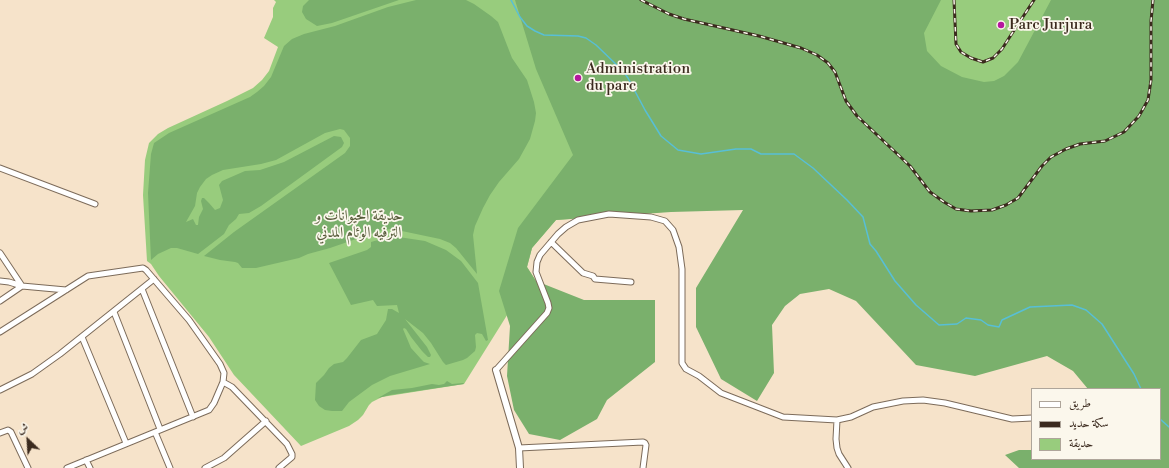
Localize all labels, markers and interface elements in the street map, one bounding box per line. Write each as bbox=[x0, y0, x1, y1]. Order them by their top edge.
place label: Parc Jurjura bbox=[1009, 16, 1092, 34]
marker: Parc Jurjura bbox=[996, 20, 1006, 30]
place label: Administration du parc bbox=[586, 60, 690, 95]
marker: Administration du parc bbox=[573, 73, 583, 83]
park label: حديقة الحيوانات و الترفيه الوئام المدني bbox=[315, 207, 403, 242]
legend bbox=[1031, 388, 1161, 460]
text: طريق bbox=[1069, 396, 1091, 411]
text: سكة حديد bbox=[1069, 416, 1109, 431]
north arrow bbox=[8, 420, 48, 460]
text: ش bbox=[15, 420, 31, 438]
text: حديقة bbox=[1069, 436, 1093, 451]

